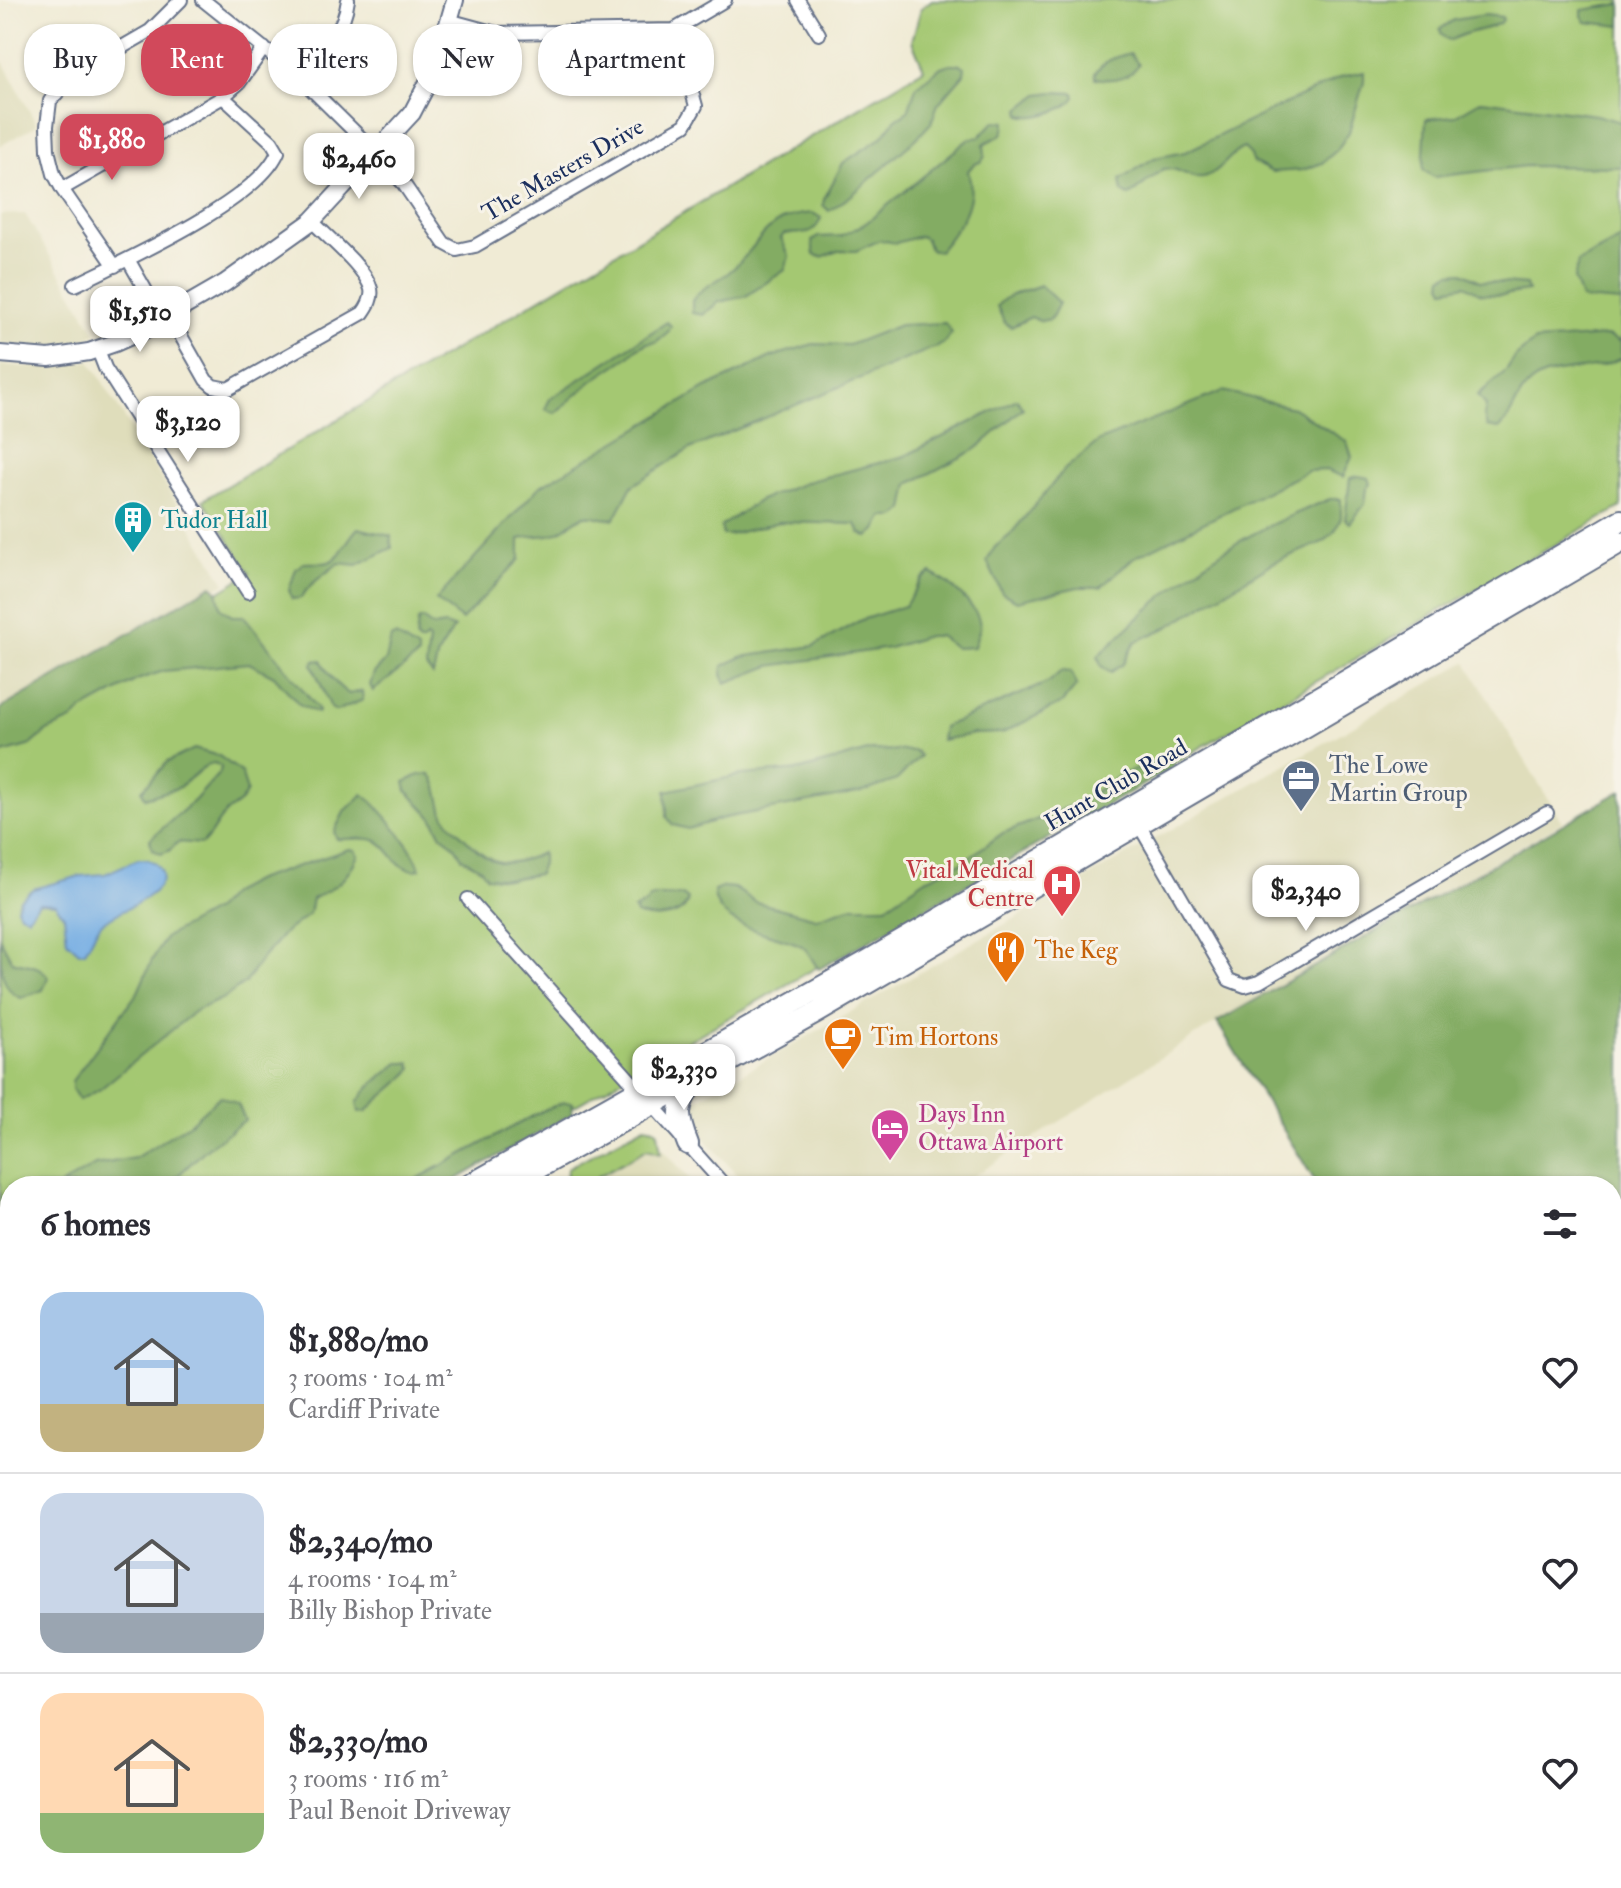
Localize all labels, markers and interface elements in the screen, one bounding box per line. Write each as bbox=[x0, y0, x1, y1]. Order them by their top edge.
chip: Buy bbox=[24, 24, 125, 96]
chip: Rent bbox=[141, 24, 252, 96]
chip: Filters bbox=[268, 24, 397, 96]
chip: New bbox=[413, 24, 522, 96]
chip: Apartment bbox=[538, 24, 714, 96]
street label: The Masters Drive bbox=[477, 111, 649, 229]
pin: $1,880 bbox=[47, 114, 177, 182]
text: $1,880 bbox=[78, 124, 146, 156]
pin: $2,460 bbox=[294, 133, 424, 201]
text: $2,460 bbox=[321, 143, 397, 175]
pin: $1,510 bbox=[75, 286, 205, 354]
text: $1,510 bbox=[108, 296, 172, 328]
pin: $3,120 bbox=[123, 396, 253, 464]
text: $3,120 bbox=[155, 406, 221, 438]
building icon: Tudor Hall bbox=[112, 499, 154, 554]
place label: Tudor Hall bbox=[161, 505, 268, 536]
street label: Hunt Club Road bbox=[1039, 732, 1193, 838]
place label: The Lowe Martin Group bbox=[1329, 750, 1468, 809]
office icon: The Lowe Martin Group bbox=[1280, 758, 1322, 813]
place label: Vital Medical Centre bbox=[905, 855, 1034, 914]
hospital icon: Vital Medical Centre bbox=[1041, 863, 1083, 918]
pin: $2,340 bbox=[1241, 865, 1371, 933]
text: $2,340 bbox=[1270, 875, 1342, 907]
restaurant icon: The Keg bbox=[985, 929, 1027, 984]
place label: The Keg bbox=[1034, 935, 1119, 966]
cafe icon: Tim Hortons bbox=[822, 1016, 864, 1071]
place label: Tim Hortons bbox=[871, 1022, 998, 1053]
pin: $2,330 bbox=[619, 1044, 749, 1112]
text: $2,330 bbox=[650, 1054, 718, 1086]
place label: Days Inn Ottawa Airport bbox=[918, 1099, 1064, 1158]
hotel icon: Days Inn Ottawa Airport bbox=[869, 1107, 911, 1162]
icon: filters bbox=[1538, 1202, 1582, 1246]
text: 6 homes bbox=[40, 1203, 151, 1246]
text: $1,880/mo bbox=[288, 1319, 428, 1362]
icon: home bbox=[104, 1324, 200, 1420]
icon: heart bbox=[1538, 1350, 1582, 1394]
text: 3 rooms · 104 m² bbox=[288, 1362, 453, 1394]
text: Cardiff Private bbox=[288, 1394, 440, 1426]
text: $2,340/mo bbox=[288, 1520, 433, 1563]
icon: home bbox=[104, 1525, 200, 1621]
icon: heart bbox=[1538, 1551, 1582, 1595]
text: 4 rooms · 104 m² bbox=[288, 1563, 457, 1595]
text: Billy Bishop Private bbox=[288, 1595, 492, 1627]
text: $2,330/mo bbox=[288, 1720, 428, 1763]
icon: home bbox=[104, 1725, 200, 1821]
icon: heart bbox=[1538, 1751, 1582, 1795]
text: 3 rooms · 116 m² bbox=[288, 1763, 448, 1795]
text: Paul Benoit Driveway bbox=[288, 1795, 511, 1827]

